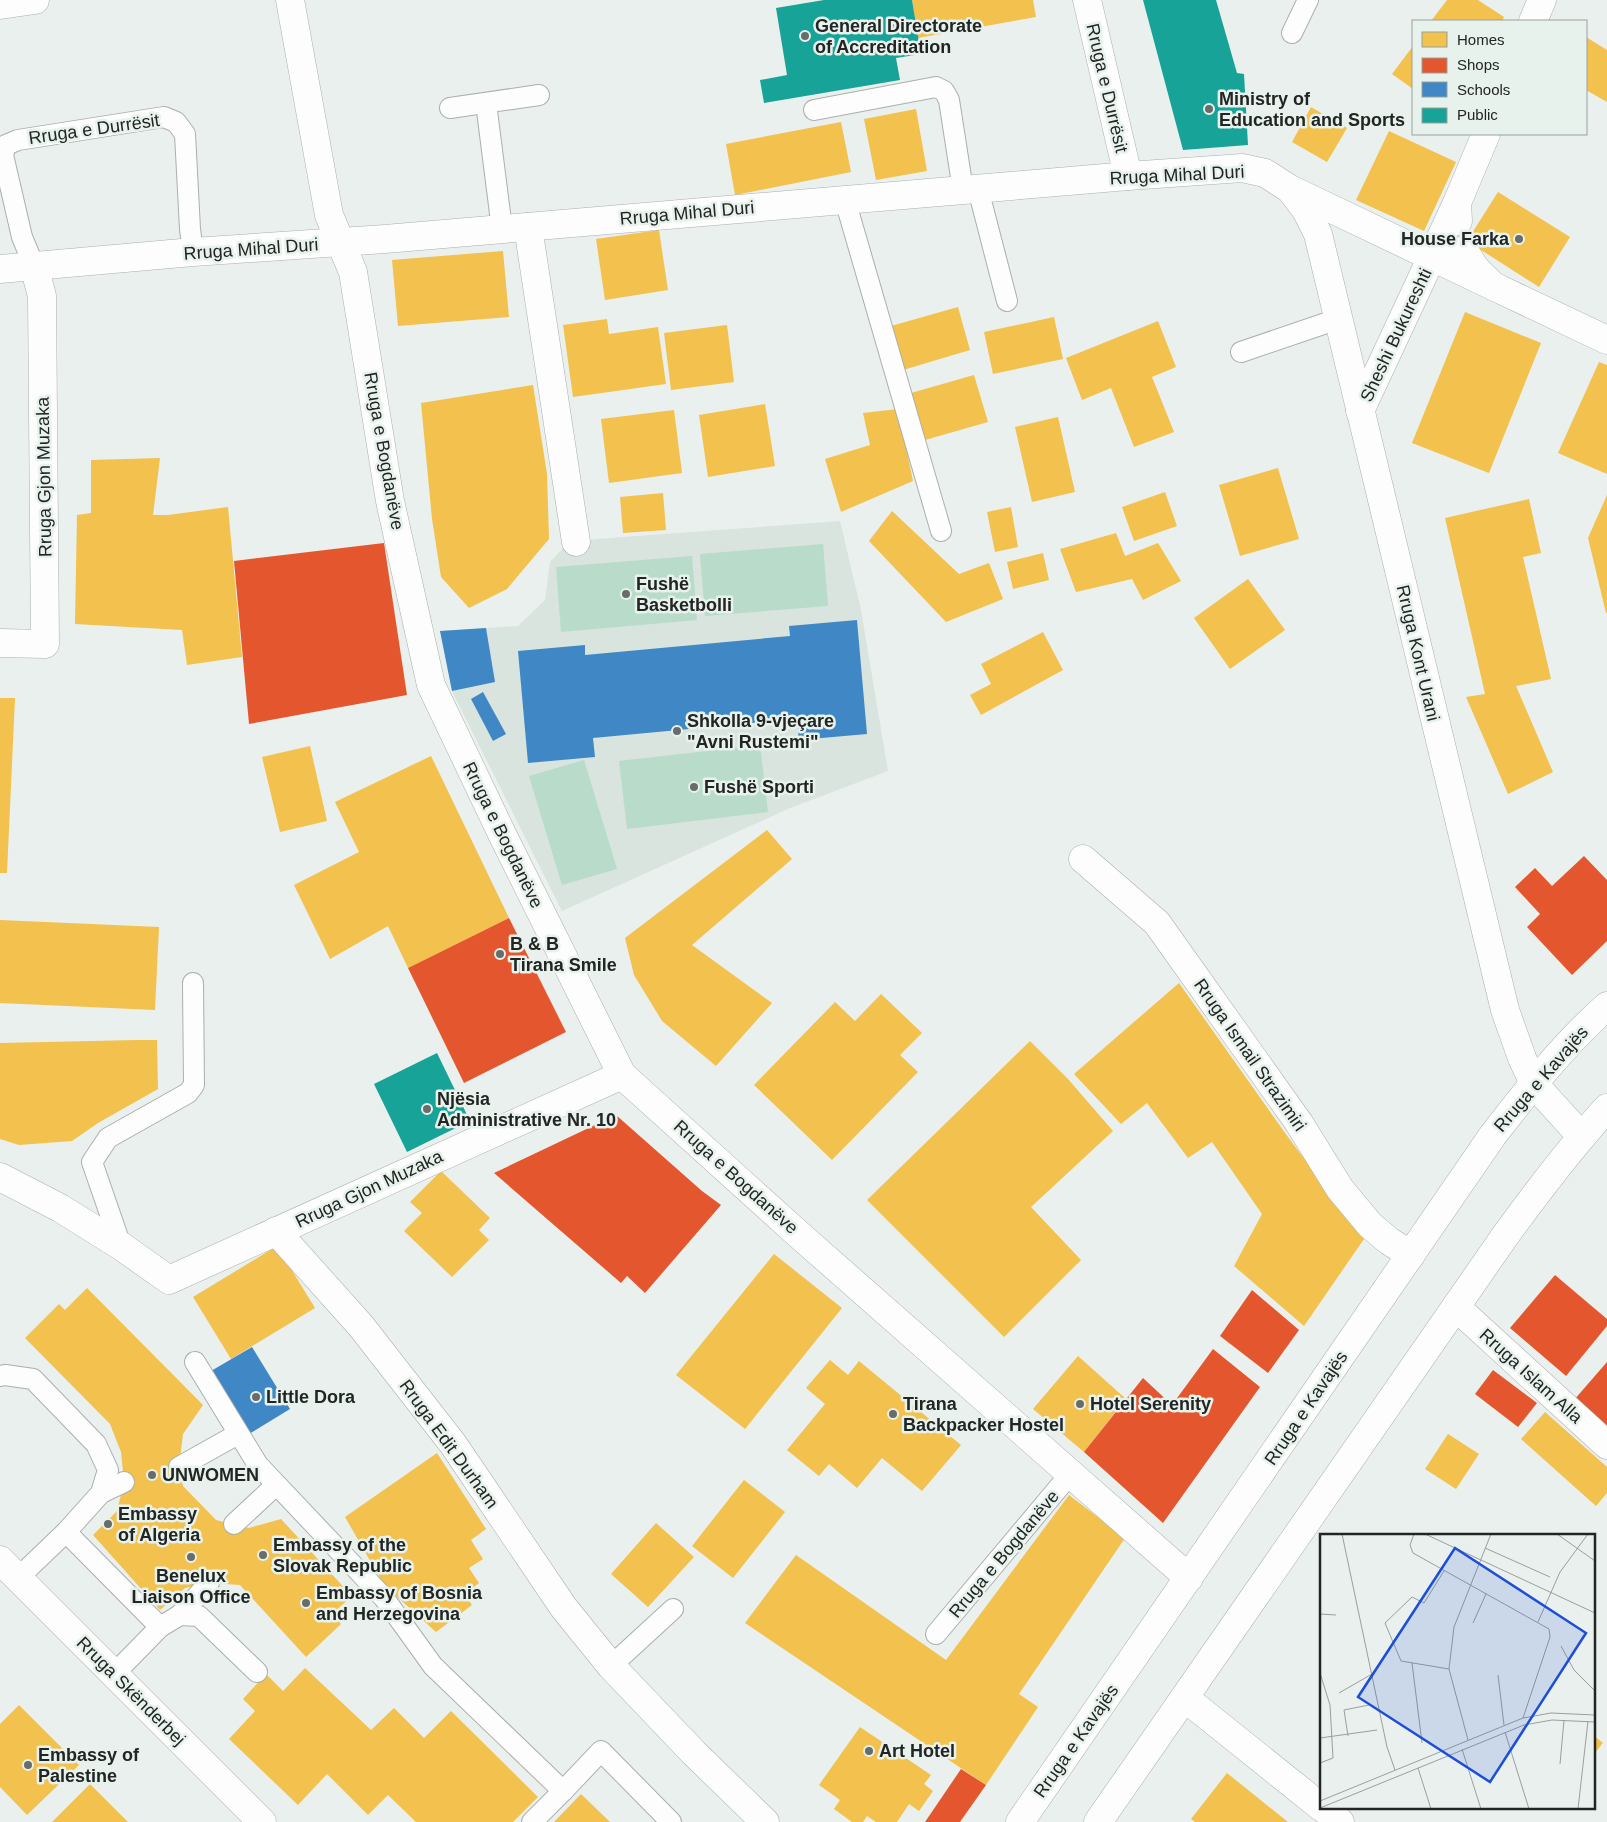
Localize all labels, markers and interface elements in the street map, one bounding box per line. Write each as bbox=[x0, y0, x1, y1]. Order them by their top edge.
place label: General Directorate of Accreditation bbox=[815, 16, 982, 57]
legend bbox=[1412, 20, 1587, 135]
street label: Rruga e Durrësit bbox=[1082, 21, 1132, 155]
marker: General Directorate of Accreditation bbox=[799, 30, 811, 42]
text: Homes bbox=[1457, 31, 1505, 48]
text: Shops bbox=[1457, 56, 1500, 73]
text: Schools bbox=[1457, 81, 1510, 98]
place label: Ministry of Education and Sports bbox=[1219, 89, 1405, 130]
marker: Ministry of Education and Sports bbox=[1203, 103, 1215, 115]
text: Public bbox=[1457, 106, 1498, 123]
street label: Rruga e Durrësit bbox=[27, 110, 161, 148]
street label: Rruga Mihal Duri bbox=[1109, 161, 1245, 189]
street label: Rruga Mihal Duri bbox=[619, 197, 755, 229]
place label: House Farka bbox=[1401, 229, 1510, 249]
marker: House Farka bbox=[1513, 233, 1525, 245]
street label: Rruga Mihal Duri bbox=[183, 234, 319, 264]
street label: Sheshi Bukureshti bbox=[1356, 265, 1436, 405]
street label: Rruga e Bogdanëve bbox=[360, 370, 408, 532]
street label: Rruga Gjon Muzaka bbox=[33, 396, 55, 557]
place label: Fushë Basketbolli bbox=[636, 574, 732, 615]
street label: Rruga Kont Urani bbox=[1393, 583, 1443, 723]
marker: Fushë Basketbolli bbox=[620, 588, 632, 600]
place label: Shkolla 9-vjeçare "Avni Rustemi" bbox=[687, 711, 834, 752]
marker: Shkolla 9-vjeçare "Avni Rustemi" bbox=[671, 725, 683, 737]
street label: Rruga e Bogdanëve bbox=[459, 759, 547, 911]
place label: Fushë Sporti bbox=[704, 777, 814, 797]
marker: Fushë Sporti bbox=[688, 781, 700, 793]
place label: B & B Tirana Smile bbox=[510, 934, 617, 975]
marker: B & B Tirana Smile bbox=[494, 948, 506, 960]
street label: Rruga Ismail Strazimiri bbox=[1190, 975, 1310, 1135]
street label: Rruga e Kavajës bbox=[1490, 1022, 1592, 1136]
place label: Njësia Administrative Nr. 10 bbox=[437, 1089, 616, 1130]
marker: Njësia Administrative Nr. 10 bbox=[421, 1103, 433, 1115]
street label: Rruga e Bogdanëve bbox=[670, 1116, 802, 1238]
street label: Rruga Gjon Muzaka bbox=[292, 1146, 447, 1232]
street label: Rruga Islam Alla bbox=[1476, 1325, 1587, 1428]
street label: Rruga e Kavajës bbox=[1261, 1347, 1351, 1469]
street label: Rruga Edit Durham bbox=[396, 1376, 502, 1512]
place label: Little Dora bbox=[266, 1387, 356, 1407]
marker: Little Dora bbox=[250, 1391, 262, 1403]
place label: Tirana Backpacker Hostel bbox=[903, 1394, 1064, 1435]
place label: Hotel Serenity bbox=[1090, 1394, 1211, 1414]
marker: Hotel Serenity bbox=[1074, 1398, 1086, 1410]
marker: Tirana Backpacker Hostel bbox=[887, 1408, 899, 1420]
place label: UNWOMEN bbox=[162, 1465, 259, 1485]
marker: UNWOMEN bbox=[146, 1469, 158, 1481]
street label: Rruga e Bogdanëve bbox=[945, 1486, 1063, 1622]
place label: Embassy of Algeria bbox=[118, 1504, 201, 1545]
marker: Embassy of Algeria bbox=[102, 1518, 114, 1530]
inset map bbox=[1320, 1534, 1594, 1810]
place label: Embassy of the Slovak Republic bbox=[273, 1535, 412, 1576]
marker: Embassy of the Slovak Republic bbox=[257, 1549, 269, 1561]
marker: Benelux Liaison Office bbox=[185, 1551, 197, 1563]
place label: Benelux Liaison Office bbox=[131, 1566, 251, 1607]
place label: Embassy of Bosnia and Herzegovina bbox=[316, 1583, 483, 1624]
marker: Embassy of Bosnia and Herzegovina bbox=[300, 1597, 312, 1609]
street label: Rruga Skënderbej bbox=[73, 1633, 189, 1749]
street label: Rruga e Kavajës bbox=[1030, 1681, 1122, 1801]
place label: Art Hotel bbox=[879, 1741, 955, 1761]
place label: Embassy of Palestine bbox=[38, 1745, 140, 1786]
marker: Art Hotel bbox=[863, 1745, 875, 1757]
marker: Embassy of Palestine bbox=[22, 1759, 34, 1771]

